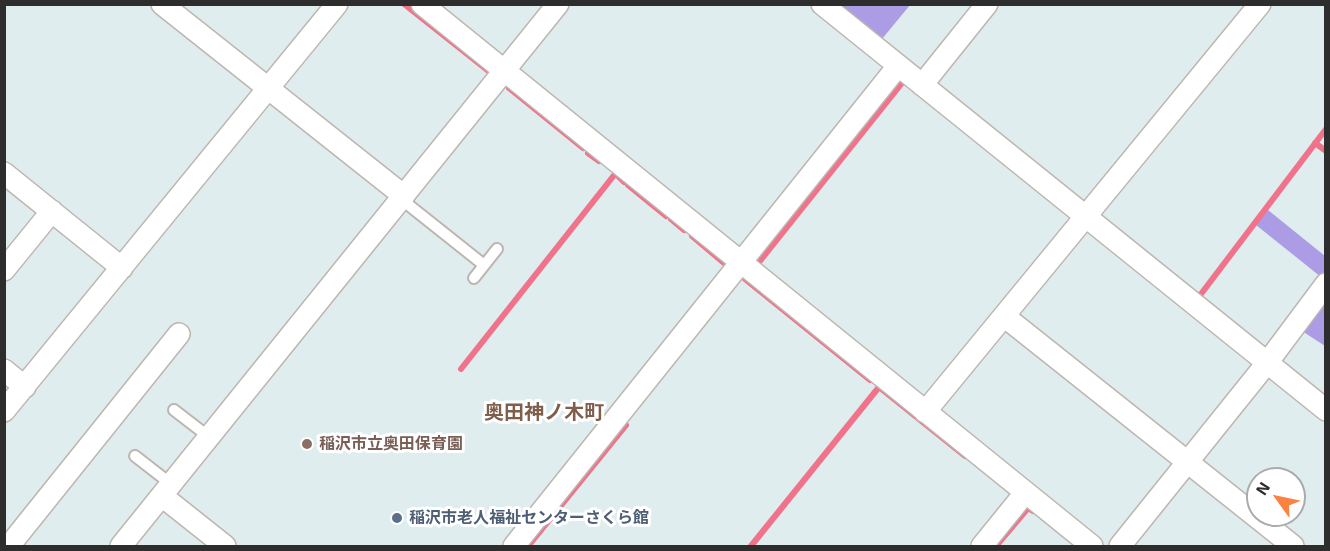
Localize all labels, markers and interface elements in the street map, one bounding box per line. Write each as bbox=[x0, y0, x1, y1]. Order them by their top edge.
district label: 奥田神ノ木町 bbox=[484, 400, 604, 424]
place label: 稲沢市立奥田保育園 bbox=[319, 434, 463, 454]
marker: 稲沢市立奥田保育園 bbox=[300, 437, 314, 451]
north arrow bbox=[1246, 467, 1306, 527]
text: N bbox=[1251, 478, 1273, 498]
place label: 稲沢市老人福祉センターさくら館 bbox=[409, 508, 649, 528]
marker: 稲沢市老人福祉センターさくら館 bbox=[390, 511, 404, 525]

